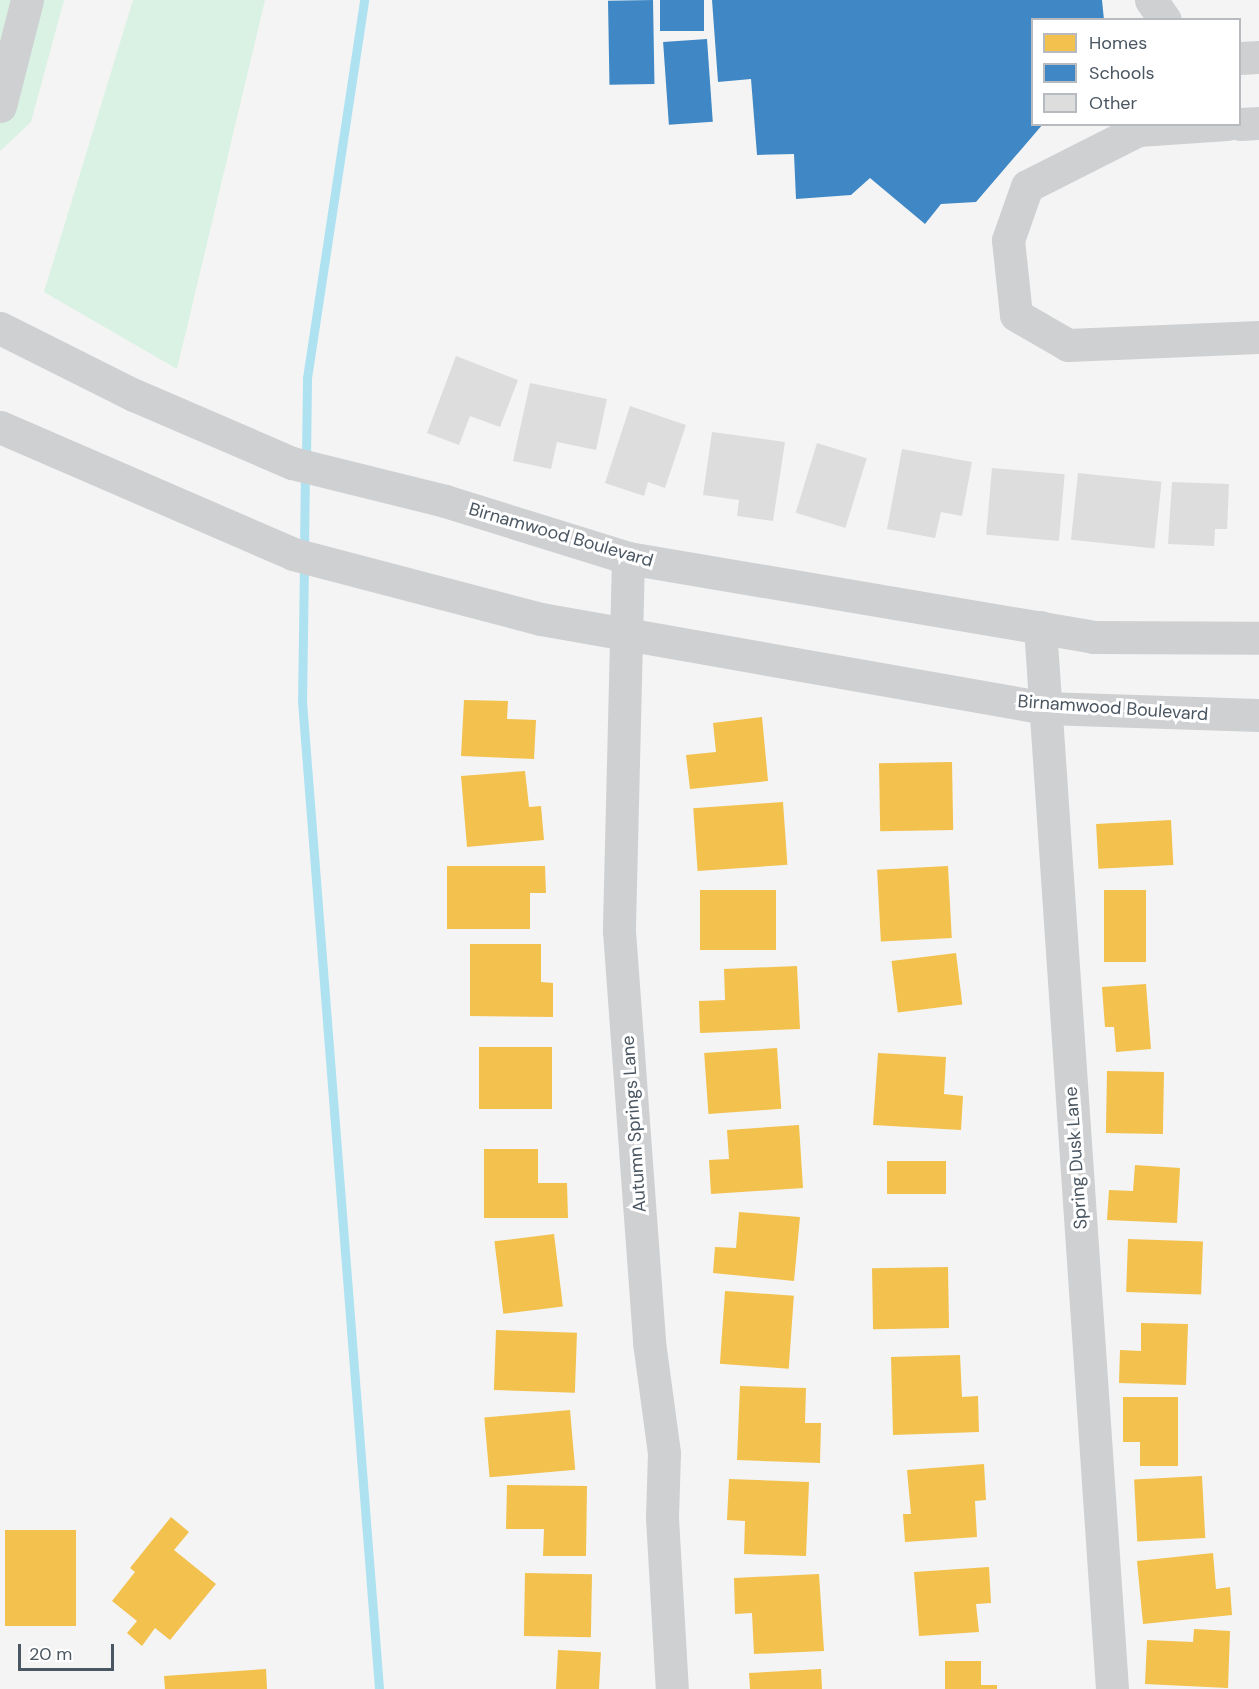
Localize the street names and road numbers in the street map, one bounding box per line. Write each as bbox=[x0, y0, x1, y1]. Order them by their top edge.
street label: Birnamwood Boulevard bbox=[466, 498, 656, 572]
street label: Birnamwood Boulevard bbox=[1017, 691, 1209, 725]
street label: Autumn Springs Lane bbox=[617, 1035, 651, 1213]
street label: Spring Dusk Lane bbox=[1060, 1086, 1092, 1230]

